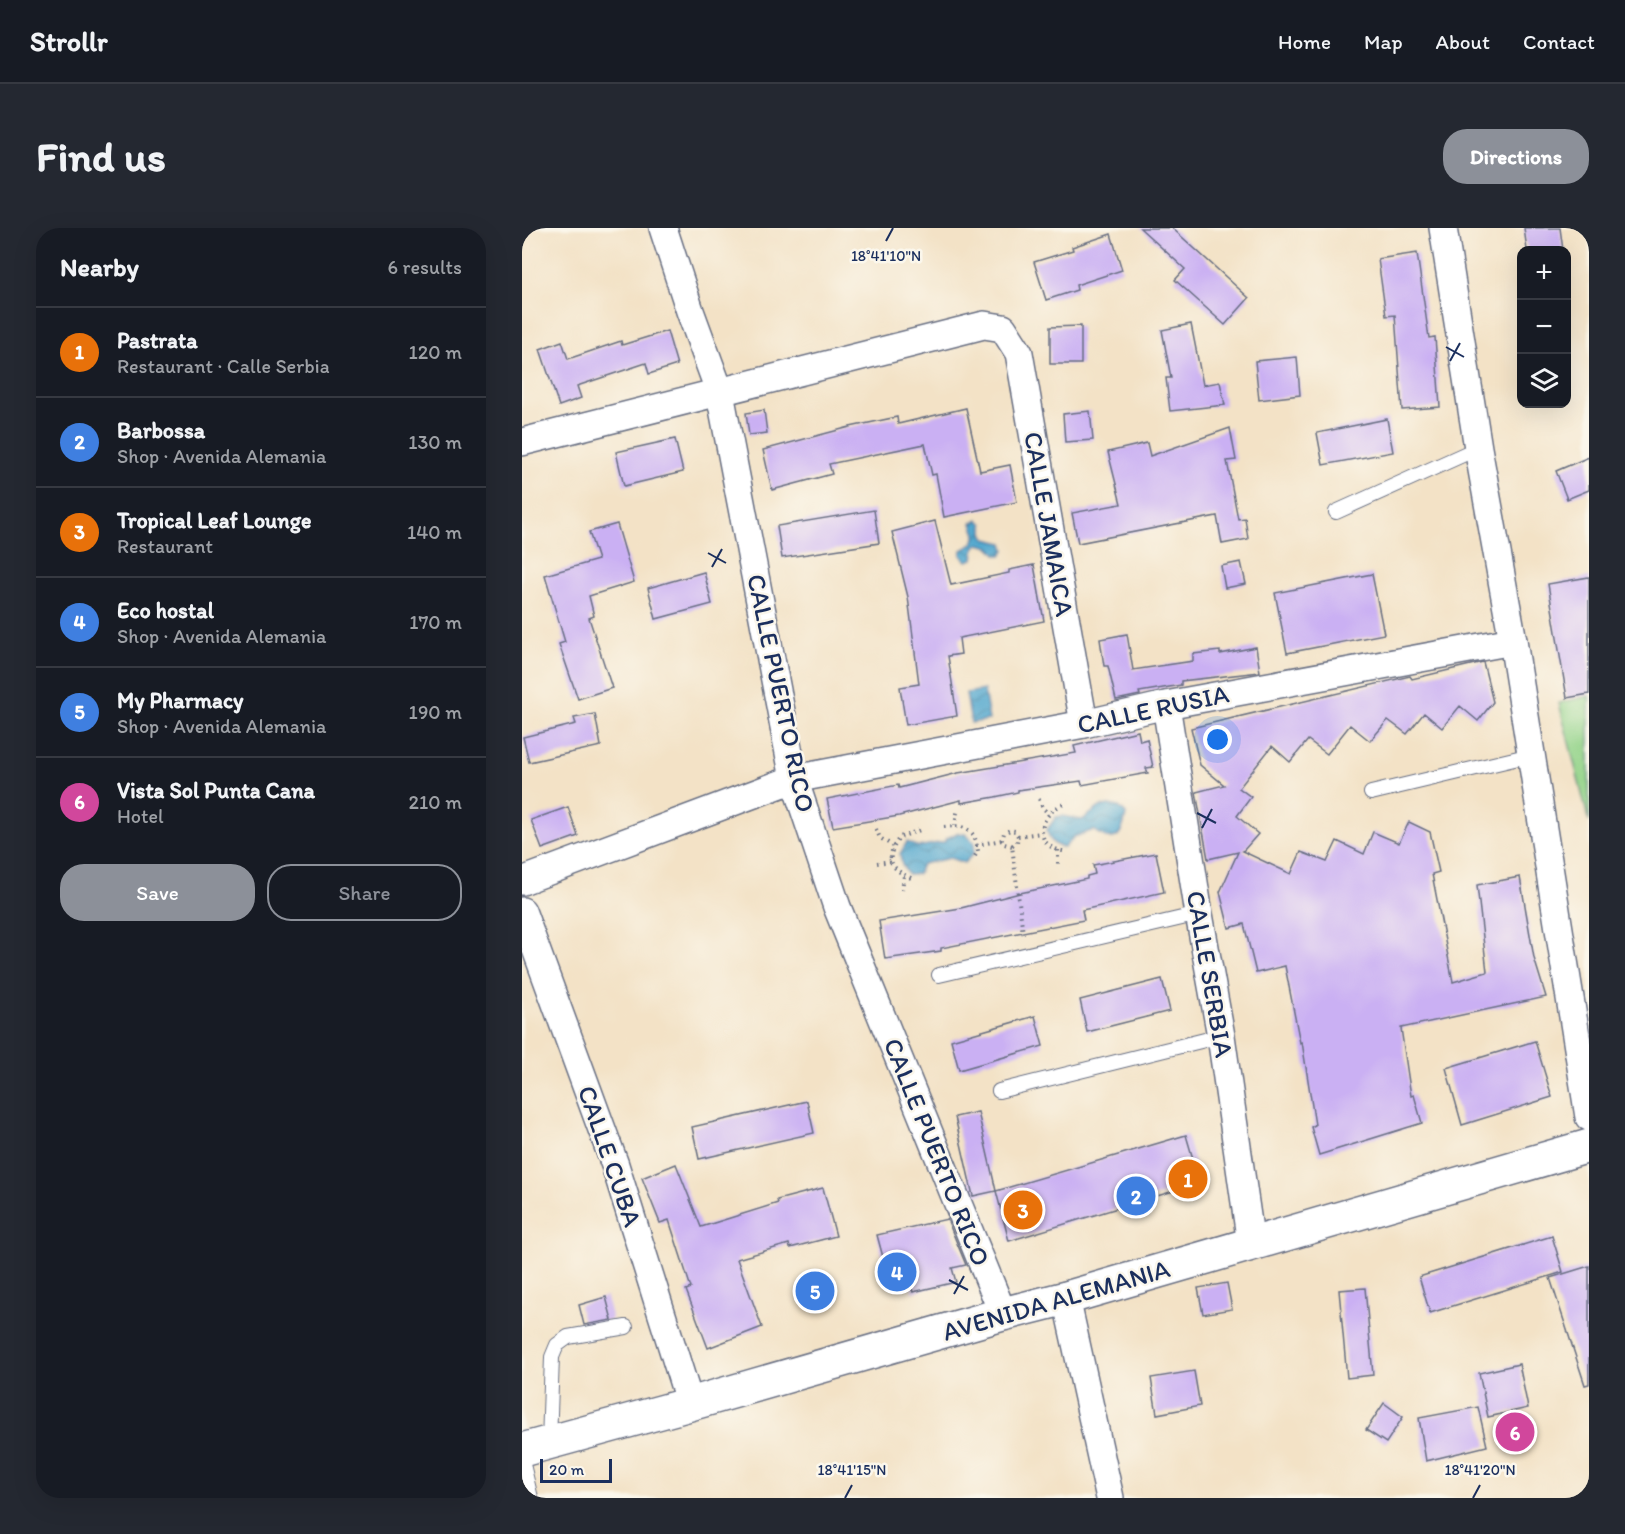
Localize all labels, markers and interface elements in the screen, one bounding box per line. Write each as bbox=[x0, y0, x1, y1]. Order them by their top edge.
text: Strollr bbox=[30, 24, 108, 58]
text: Home bbox=[1278, 29, 1331, 54]
text: Map bbox=[1364, 29, 1403, 54]
text: About bbox=[1436, 29, 1490, 54]
text: Contact bbox=[1523, 29, 1595, 54]
button: Directions bbox=[1443, 129, 1589, 184]
text: Find us bbox=[36, 131, 166, 182]
map controls bbox=[1517, 246, 1571, 408]
button: + bbox=[1517, 246, 1571, 300]
text: 18°41'10"N bbox=[851, 247, 921, 265]
text: Nearby bbox=[60, 251, 139, 283]
text: 6 results bbox=[388, 255, 462, 279]
button: − bbox=[1517, 300, 1571, 354]
text: Pastrata bbox=[117, 327, 198, 354]
text: 1 bbox=[75, 340, 84, 364]
text: 120 m bbox=[409, 340, 462, 364]
text: Restaurant · Calle Serbia bbox=[117, 354, 330, 378]
button: layers bbox=[1517, 354, 1571, 408]
text: Barbossa bbox=[117, 417, 205, 444]
street label: CALLE JAMAICA bbox=[1017, 429, 1081, 619]
text: 2 bbox=[74, 430, 85, 454]
text: 130 m bbox=[408, 430, 462, 454]
text: Shop · Avenida Alemania bbox=[117, 444, 327, 468]
text: Tropical Leaf Lounge bbox=[117, 507, 311, 534]
text: 3 bbox=[74, 520, 85, 544]
text: 140 m bbox=[407, 520, 462, 544]
text: Restaurant bbox=[117, 534, 213, 558]
street label: CALLE PUERTO RICO bbox=[740, 571, 822, 815]
text: Eco hostal bbox=[117, 597, 214, 624]
text: 4 bbox=[73, 610, 86, 634]
text: 170 m bbox=[409, 610, 462, 634]
text: Shop · Avenida Alemania bbox=[117, 624, 327, 648]
street label: CALLE RUSIA bbox=[1074, 677, 1232, 741]
text: My Pharmacy bbox=[117, 687, 243, 714]
text: 5 bbox=[74, 700, 85, 724]
text: 190 m bbox=[409, 700, 462, 724]
text: Shop · Avenida Alemania bbox=[117, 714, 327, 738]
your location bbox=[1203, 725, 1232, 754]
text: Vista Sol Punta Cana bbox=[117, 777, 315, 804]
text: 6 bbox=[74, 790, 85, 814]
text: 210 m bbox=[409, 790, 462, 814]
text: Hotel bbox=[117, 804, 164, 828]
button: Save bbox=[60, 864, 255, 921]
button: Share bbox=[267, 864, 462, 921]
street label: CALLE SERBIA bbox=[1180, 888, 1240, 1060]
street label: CALLE PUERTO RICO bbox=[877, 1033, 997, 1271]
street label: CALLE CUBA bbox=[571, 1081, 649, 1231]
pin: 1 bbox=[1168, 1156, 1208, 1202]
pin: 2 bbox=[1116, 1174, 1156, 1218]
pin: 3 bbox=[1004, 1188, 1042, 1232]
pin: 4 bbox=[878, 1250, 916, 1294]
street label: AVENIDA ALEMANIA bbox=[939, 1252, 1174, 1348]
pin: 5 bbox=[796, 1268, 834, 1314]
pin: 6 bbox=[1496, 1410, 1534, 1454]
scale bar bbox=[540, 1456, 612, 1484]
text: 20 m bbox=[549, 1460, 584, 1479]
text: 18°41'15"N bbox=[818, 1461, 886, 1479]
text: 18°41'20"N bbox=[1444, 1461, 1516, 1479]

